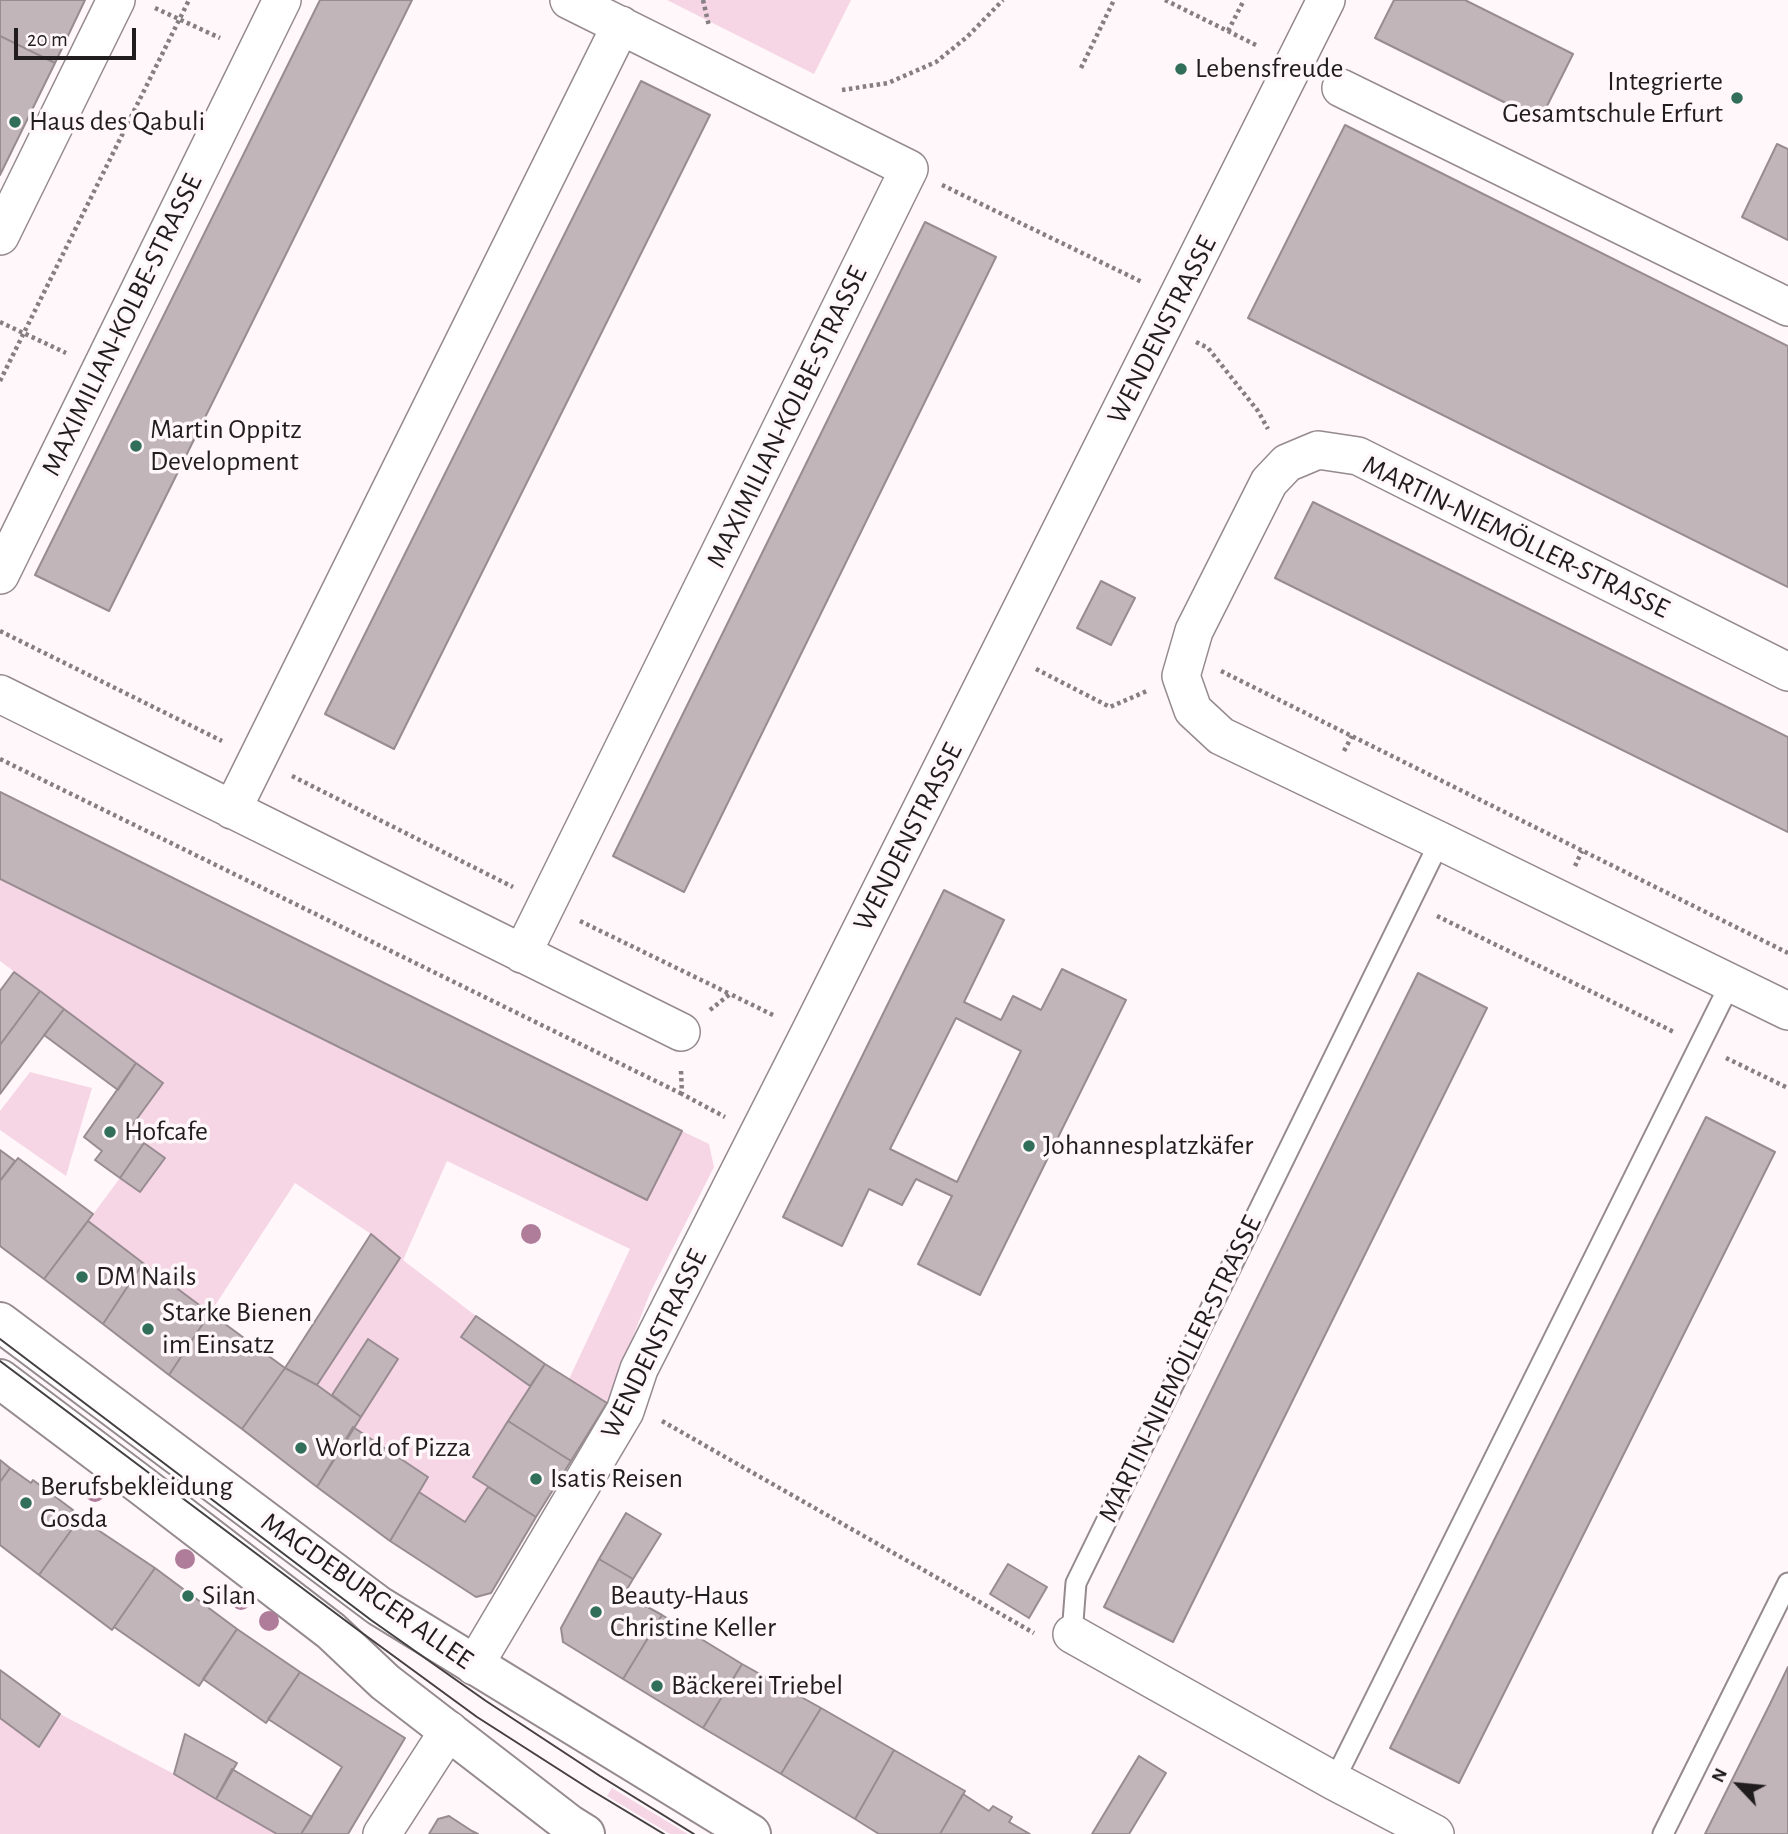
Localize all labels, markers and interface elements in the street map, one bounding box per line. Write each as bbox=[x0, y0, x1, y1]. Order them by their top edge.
scale bar bbox=[18, 14, 140, 58]
text: 20 m bbox=[27, 29, 68, 50]
place label: Lebensfreude bbox=[1195, 52, 1343, 86]
marker: Lebensfreude bbox=[1173, 61, 1189, 77]
place label: Integrierte Gesamtschule Erfurt bbox=[1502, 65, 1723, 131]
marker: Integrierte Gesamtschule Erfurt bbox=[1729, 90, 1745, 106]
place label: Haus des Qabuli bbox=[29, 105, 205, 139]
marker: Haus des Qabuli bbox=[7, 114, 23, 130]
street label: MAXIMILIAN-KOLBE-STRASSE bbox=[34, 169, 210, 481]
street label: WENDENSTRASSE bbox=[1100, 230, 1224, 430]
street label: MAXIMILIAN-KOLBE-STRASSE bbox=[699, 261, 875, 573]
place label: Martin Oppitz Development bbox=[150, 413, 302, 479]
marker: Martin Oppitz Development bbox=[128, 438, 144, 454]
street label: MARTIN-NIEMÖLLER-STRASSE bbox=[1357, 448, 1675, 626]
street label: WENDENSTRASSE bbox=[846, 737, 970, 937]
place label: Hofcafe bbox=[124, 1115, 208, 1149]
marker: Hofcafe bbox=[102, 1124, 118, 1140]
place label: Johannesplatzkäfer bbox=[1043, 1129, 1253, 1163]
marker: Johannesplatzkäfer bbox=[1021, 1138, 1037, 1154]
street label: MARTIN-NIEMÖLLER-STRASSE bbox=[1091, 1210, 1269, 1528]
street label: WENDENSTRASSE bbox=[594, 1244, 714, 1444]
place label: DM Nails bbox=[96, 1260, 196, 1294]
marker: DM Nails bbox=[74, 1269, 90, 1285]
place label: Starke Bienen im Einsatz bbox=[162, 1296, 312, 1362]
marker: Starke Bienen im Einsatz bbox=[140, 1321, 156, 1337]
place label: World of Pizza bbox=[315, 1431, 471, 1465]
marker: World of Pizza bbox=[293, 1440, 309, 1456]
place label: Isatis Reisen bbox=[550, 1462, 683, 1496]
place label: Berufsbekleidung Gosda bbox=[40, 1470, 233, 1536]
marker: Isatis Reisen bbox=[528, 1471, 544, 1487]
marker: Berufsbekleidung Gosda bbox=[18, 1495, 34, 1511]
street label: MAGDEBURGER ALLEE bbox=[255, 1505, 479, 1677]
place label: Silan bbox=[202, 1579, 256, 1613]
place label: Beauty-Haus Christine Keller bbox=[610, 1579, 776, 1645]
marker: Silan bbox=[180, 1588, 196, 1604]
marker: Beauty-Haus Christine Keller bbox=[588, 1604, 604, 1620]
place label: Bäckerei Triebel bbox=[671, 1669, 843, 1703]
marker: Bäckerei Triebel bbox=[649, 1678, 665, 1694]
north arrow bbox=[1704, 1750, 1774, 1820]
text: N bbox=[1708, 1765, 1731, 1786]

